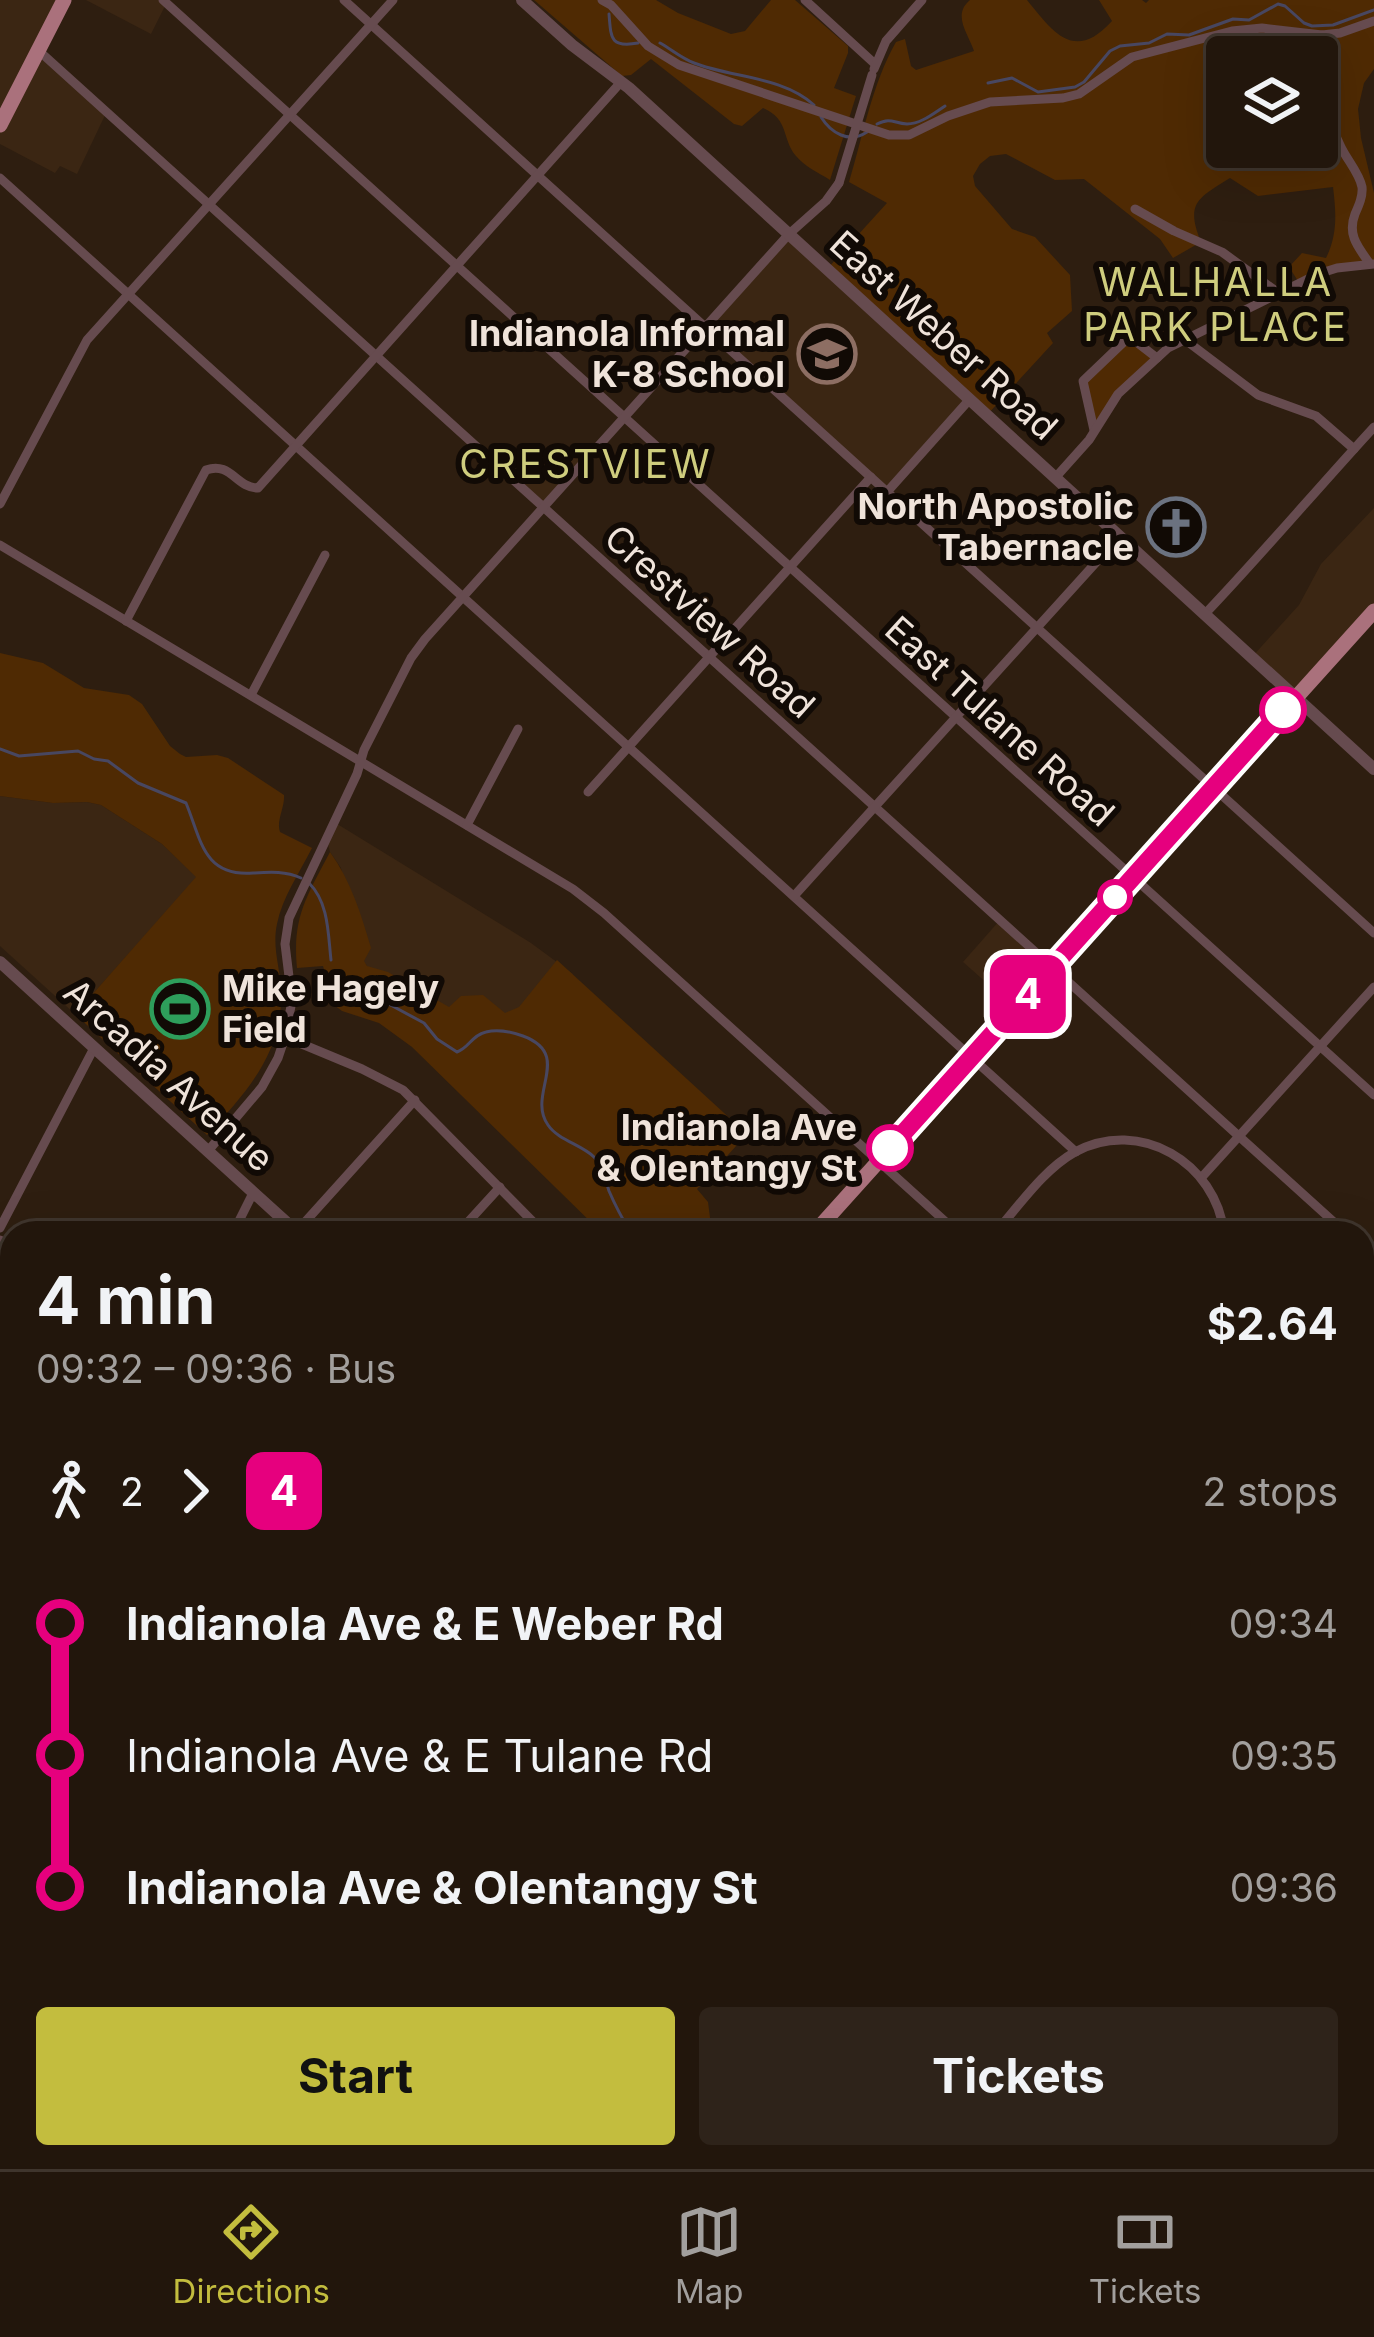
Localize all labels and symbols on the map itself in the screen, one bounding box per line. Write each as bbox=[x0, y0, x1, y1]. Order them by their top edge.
street label: East Weber Road bbox=[821, 221, 1067, 449]
district label: WALHALLA PARK PLACE bbox=[1083, 258, 1349, 350]
place label: Indianola Informal K-8 School bbox=[469, 311, 785, 396]
school or university icon: Indianola Informal K-8 School bbox=[796, 323, 858, 385]
district label: CRESTVIEW bbox=[459, 440, 713, 487]
place label: North Apostolic Tabernacle bbox=[857, 484, 1134, 569]
church icon: North Apostolic Tabernacle bbox=[1145, 496, 1207, 558]
street label: Crestview Road bbox=[596, 515, 824, 727]
street label: East Tulane Road bbox=[876, 607, 1124, 835]
unlabelled marker bbox=[1261, 688, 1305, 732]
unlabelled marker bbox=[1099, 881, 1131, 913]
line badge: 4 bbox=[989, 955, 1067, 1033]
place label: Mike Hagely Field bbox=[222, 966, 439, 1051]
street label: Arcadia Avenue bbox=[55, 969, 283, 1181]
sports icon: Mike Hagely Field bbox=[149, 978, 211, 1040]
place label: Indianola Ave & Olentangy St bbox=[597, 1105, 857, 1190]
marker: Indianola Ave & Olentangy St bbox=[868, 1126, 912, 1170]

